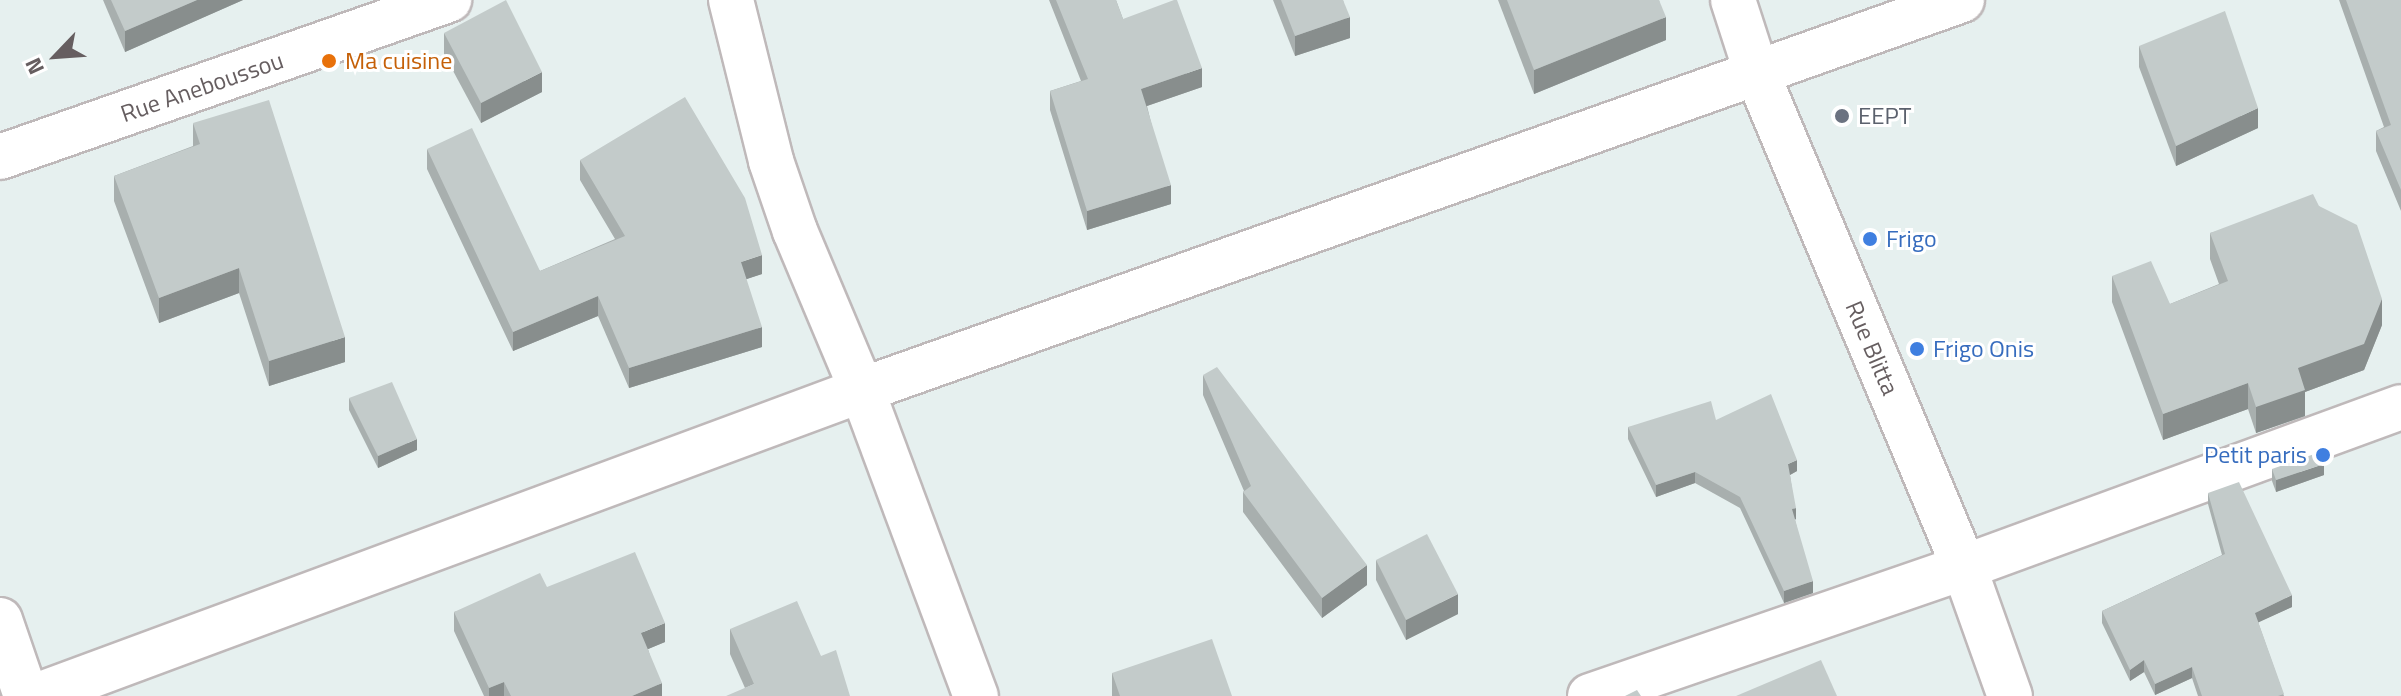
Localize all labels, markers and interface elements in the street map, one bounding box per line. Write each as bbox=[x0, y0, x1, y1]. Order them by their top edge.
north arrow bbox=[16, 16, 96, 96]
street label: Rue Aneboussou bbox=[117, 46, 287, 128]
place label: Ma cuisine bbox=[345, 47, 452, 75]
text: N bbox=[16, 52, 53, 80]
marker: Ma cuisine bbox=[320, 52, 338, 70]
place label: EEPT bbox=[1858, 102, 1911, 130]
marker: EEPT bbox=[1833, 107, 1851, 125]
place label: Frigo bbox=[1886, 225, 1937, 253]
marker: Frigo bbox=[1861, 230, 1879, 248]
street label: Rue Blitta bbox=[1839, 297, 1905, 399]
place label: Frigo Onis bbox=[1933, 335, 2034, 363]
marker: Frigo Onis bbox=[1908, 340, 1926, 358]
place label: Petit paris bbox=[2204, 441, 2307, 469]
marker: Petit paris bbox=[2314, 446, 2332, 464]

